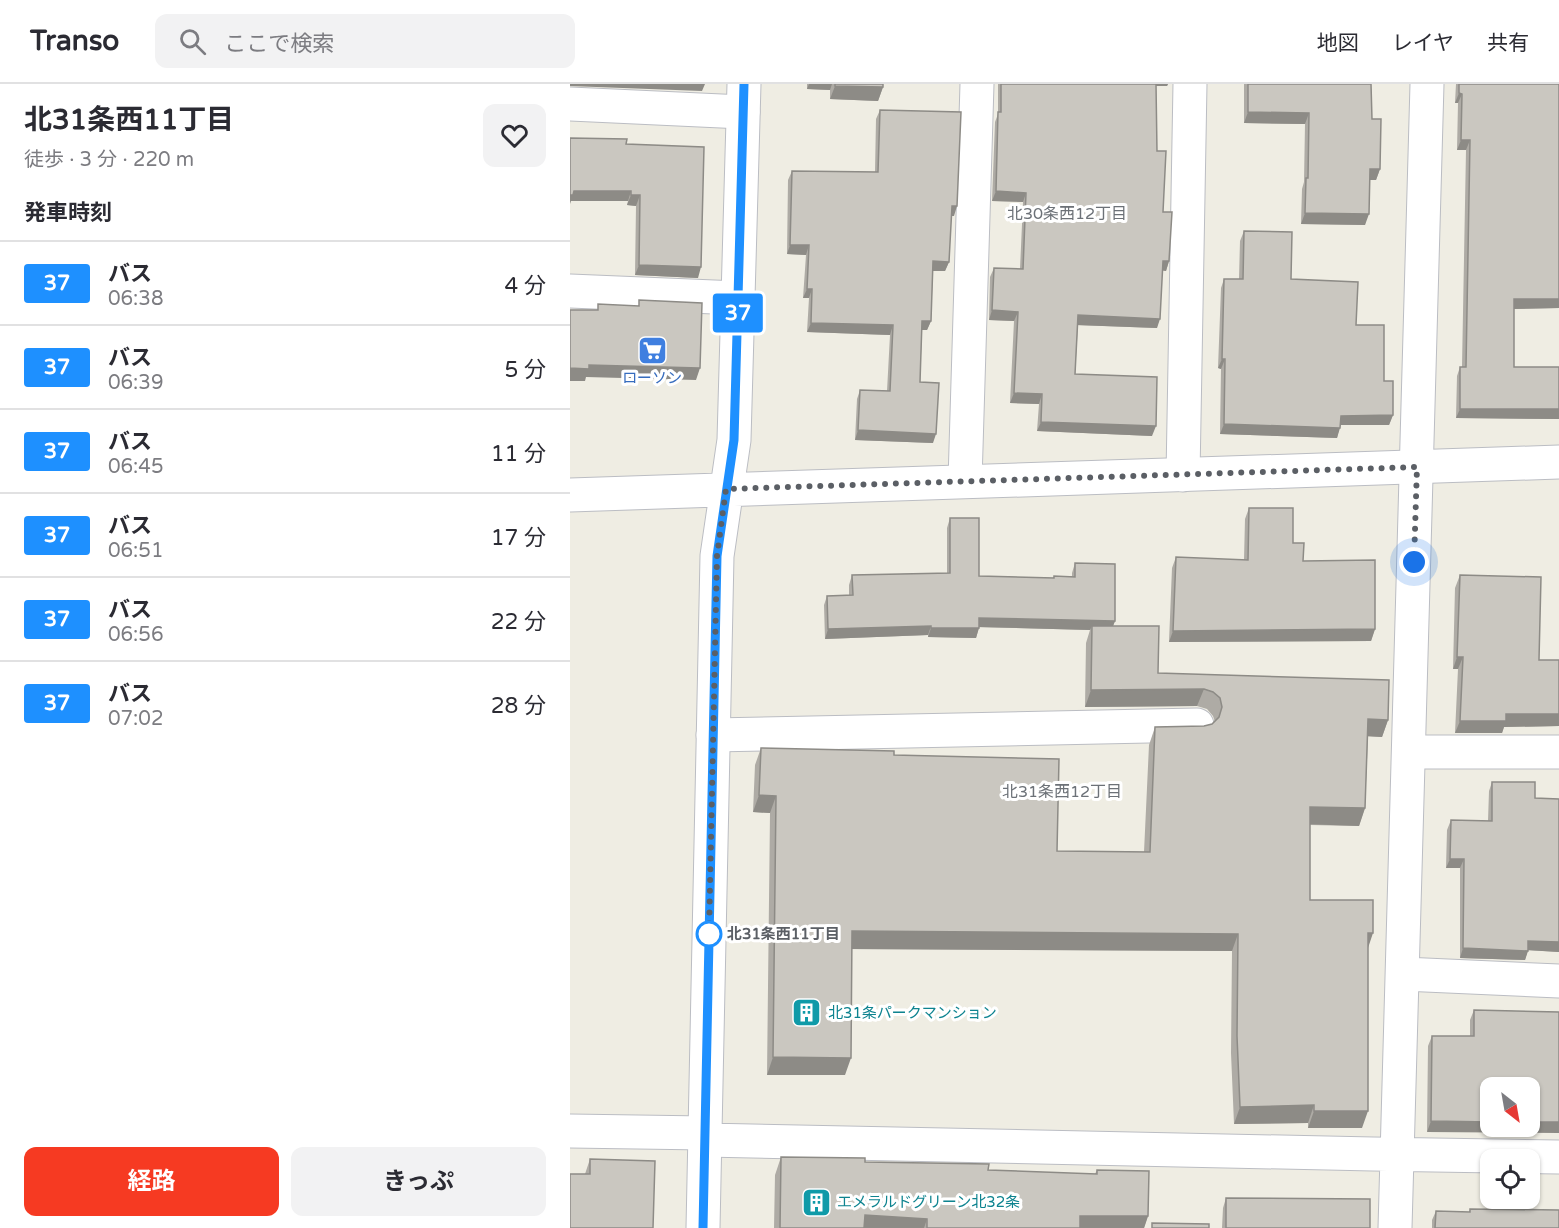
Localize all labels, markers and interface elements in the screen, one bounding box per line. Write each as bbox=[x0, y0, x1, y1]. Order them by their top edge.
search box bbox=[155, 14, 575, 68]
text: Transo bbox=[30, 24, 119, 58]
icon: search bbox=[176, 25, 209, 58]
text: ここで検索 bbox=[224, 31, 334, 57]
text: 地図 bbox=[1317, 31, 1359, 56]
text: レイヤ bbox=[1392, 31, 1454, 56]
text: 共有 bbox=[1487, 31, 1529, 56]
text: 北31条西11丁目 bbox=[24, 103, 234, 137]
button: heart bbox=[483, 104, 546, 167]
text: 徒歩 · 3 分 · 220 m bbox=[24, 148, 194, 172]
text: 発車時刻 bbox=[24, 200, 112, 226]
district label: 北30条西12丁目 bbox=[1007, 204, 1127, 224]
text: バス bbox=[108, 261, 152, 287]
text: 37 bbox=[44, 271, 70, 296]
text: 4 分 bbox=[504, 273, 546, 299]
text: 06:38 bbox=[108, 287, 163, 311]
line badge: 37 bbox=[711, 294, 765, 332]
text: 37 bbox=[725, 301, 751, 326]
supermarket icon: ローソン bbox=[636, 335, 668, 367]
text: バス bbox=[108, 345, 152, 371]
text: 37 bbox=[44, 355, 70, 380]
text: 5 分 bbox=[504, 357, 546, 383]
place label: ローソン bbox=[622, 369, 682, 387]
text: 06:39 bbox=[108, 371, 163, 395]
text: バス bbox=[108, 429, 152, 455]
text: 37 bbox=[44, 439, 70, 464]
text: 11 分 bbox=[491, 441, 546, 467]
text: 06:45 bbox=[108, 455, 163, 479]
text: バス bbox=[108, 513, 152, 539]
text: 37 bbox=[44, 523, 70, 548]
text: 17 分 bbox=[491, 525, 546, 551]
text: 06:51 bbox=[108, 539, 163, 563]
your location bbox=[1399, 547, 1429, 577]
text: バス bbox=[108, 597, 152, 623]
text: 37 bbox=[44, 607, 70, 632]
text: 22 分 bbox=[491, 609, 546, 635]
text: 06:56 bbox=[108, 623, 163, 647]
text: バス bbox=[108, 681, 152, 707]
text: 37 bbox=[44, 691, 70, 716]
text: 28 分 bbox=[491, 693, 546, 719]
text: 07:02 bbox=[108, 707, 163, 731]
district label: 北31条西12丁目 bbox=[1002, 782, 1122, 802]
marker: 北31条西11丁目 bbox=[696, 921, 722, 947]
place label: 北31条西11丁目 bbox=[727, 925, 840, 943]
building icon: 北31条パークマンション bbox=[791, 997, 823, 1029]
place label: 北31条パークマンション bbox=[828, 1004, 997, 1022]
north arrow bbox=[1480, 1077, 1540, 1137]
map controls bbox=[1480, 1077, 1540, 1209]
button: 経路 bbox=[24, 1147, 279, 1216]
button: きっぷ bbox=[291, 1147, 546, 1216]
button: locate bbox=[1480, 1149, 1540, 1209]
building icon: エメラルドグリーン北32条 bbox=[800, 1186, 832, 1218]
place label: エメラルドグリーン北32条 bbox=[837, 1193, 1020, 1211]

